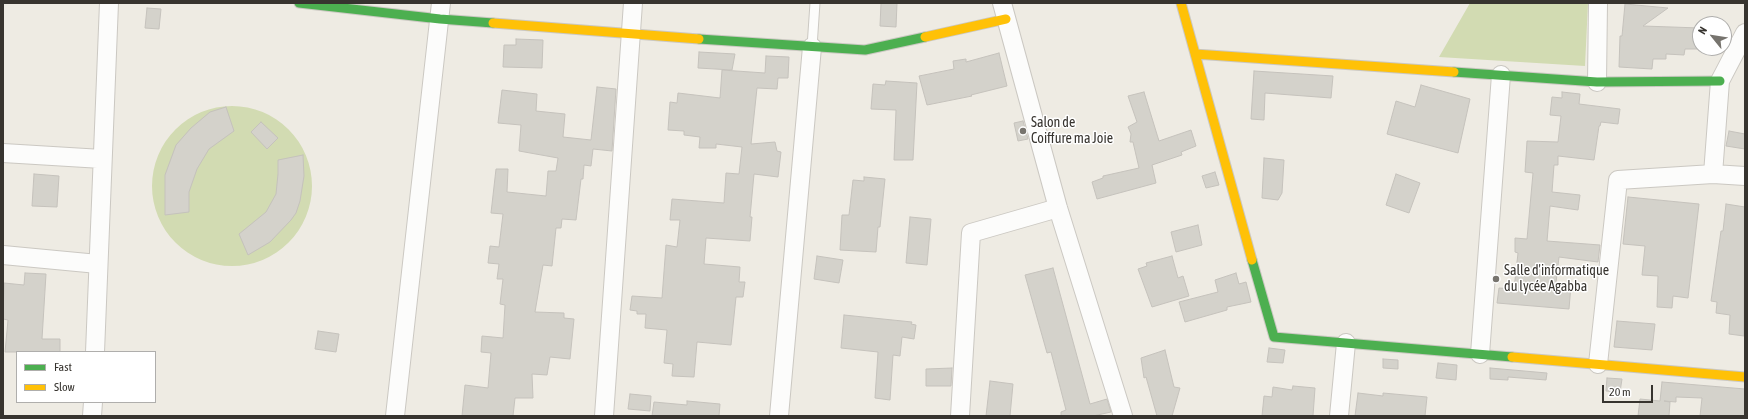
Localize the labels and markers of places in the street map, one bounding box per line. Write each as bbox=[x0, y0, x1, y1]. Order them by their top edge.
place label: Salon de Coiffure ma Joie bbox=[1031, 115, 1113, 148]
marker: Salon de Coiffure ma Joie bbox=[1018, 126, 1028, 136]
place label: Salle d'informatique du lycée Agabba bbox=[1504, 263, 1609, 296]
marker: Salle d'informatique du lycée Agabba bbox=[1491, 274, 1501, 284]

